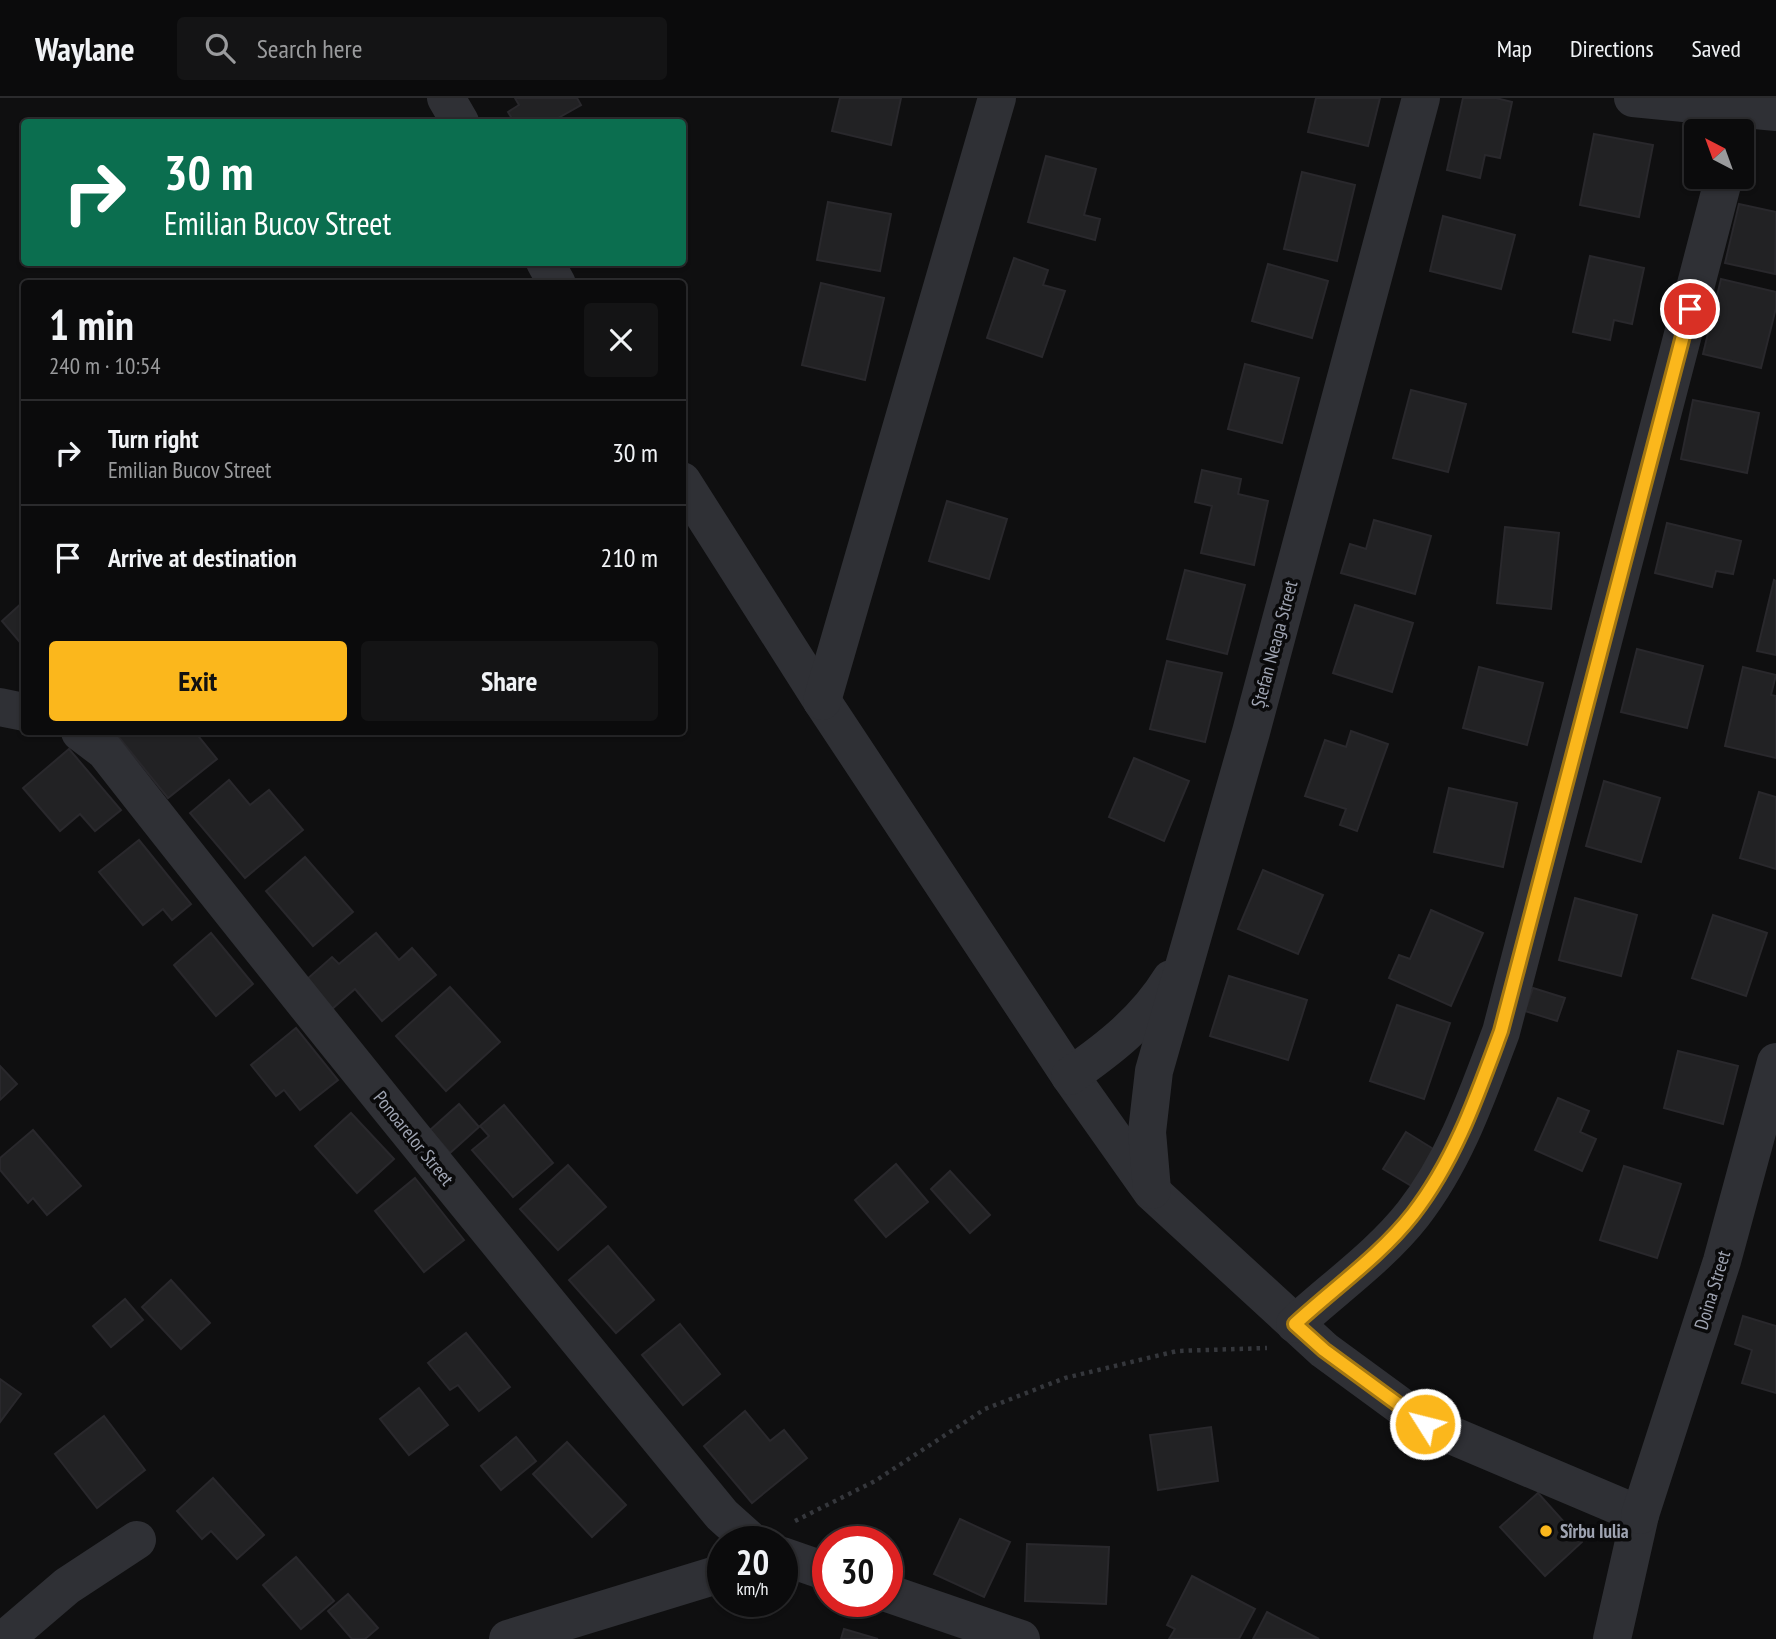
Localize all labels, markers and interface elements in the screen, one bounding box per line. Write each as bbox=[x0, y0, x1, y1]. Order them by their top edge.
search box bbox=[177, 17, 667, 80]
text: Waylane bbox=[35, 27, 135, 70]
icon: search bbox=[201, 29, 239, 67]
text: Search here bbox=[257, 32, 362, 65]
text: Map bbox=[1497, 33, 1532, 64]
text: Directions bbox=[1570, 33, 1654, 64]
text: Saved bbox=[1692, 33, 1741, 64]
north arrow bbox=[1684, 119, 1754, 189]
map controls bbox=[1684, 119, 1754, 189]
text: 30 m bbox=[164, 140, 253, 204]
icon: right bbox=[49, 147, 140, 238]
text: Emilian Bucov Street bbox=[164, 202, 391, 244]
pin bbox=[1660, 279, 1720, 339]
icon: arrive bbox=[1671, 290, 1709, 328]
text: 1 min bbox=[49, 297, 134, 352]
button: close bbox=[584, 303, 658, 377]
text: 240 m · 10:54 bbox=[49, 351, 161, 380]
text: Turn right bbox=[108, 422, 199, 455]
icon: right bbox=[49, 434, 87, 472]
text: 30 m bbox=[612, 436, 658, 469]
text: Emilian Bucov Street bbox=[108, 455, 271, 484]
icon: arrive bbox=[49, 539, 87, 577]
text: Arrive at destination bbox=[108, 541, 297, 574]
text: 210 m bbox=[600, 541, 658, 574]
street label: Ștefan Neaga Street bbox=[1245, 577, 1303, 710]
button: Exit bbox=[49, 641, 347, 721]
button: Share bbox=[361, 641, 658, 721]
street label: Ponoarelor Street bbox=[369, 1086, 460, 1191]
street label: Doina Street bbox=[1689, 1247, 1736, 1333]
position arrow bbox=[1388, 1387, 1462, 1461]
place label: Sîrbu Iulia bbox=[1560, 1519, 1629, 1543]
marker: Sîrbu Iulia bbox=[1538, 1523, 1554, 1539]
speed limit sign: 30 bbox=[812, 1526, 903, 1617]
text: 20 bbox=[736, 1539, 769, 1585]
text: km/h bbox=[737, 1577, 768, 1600]

